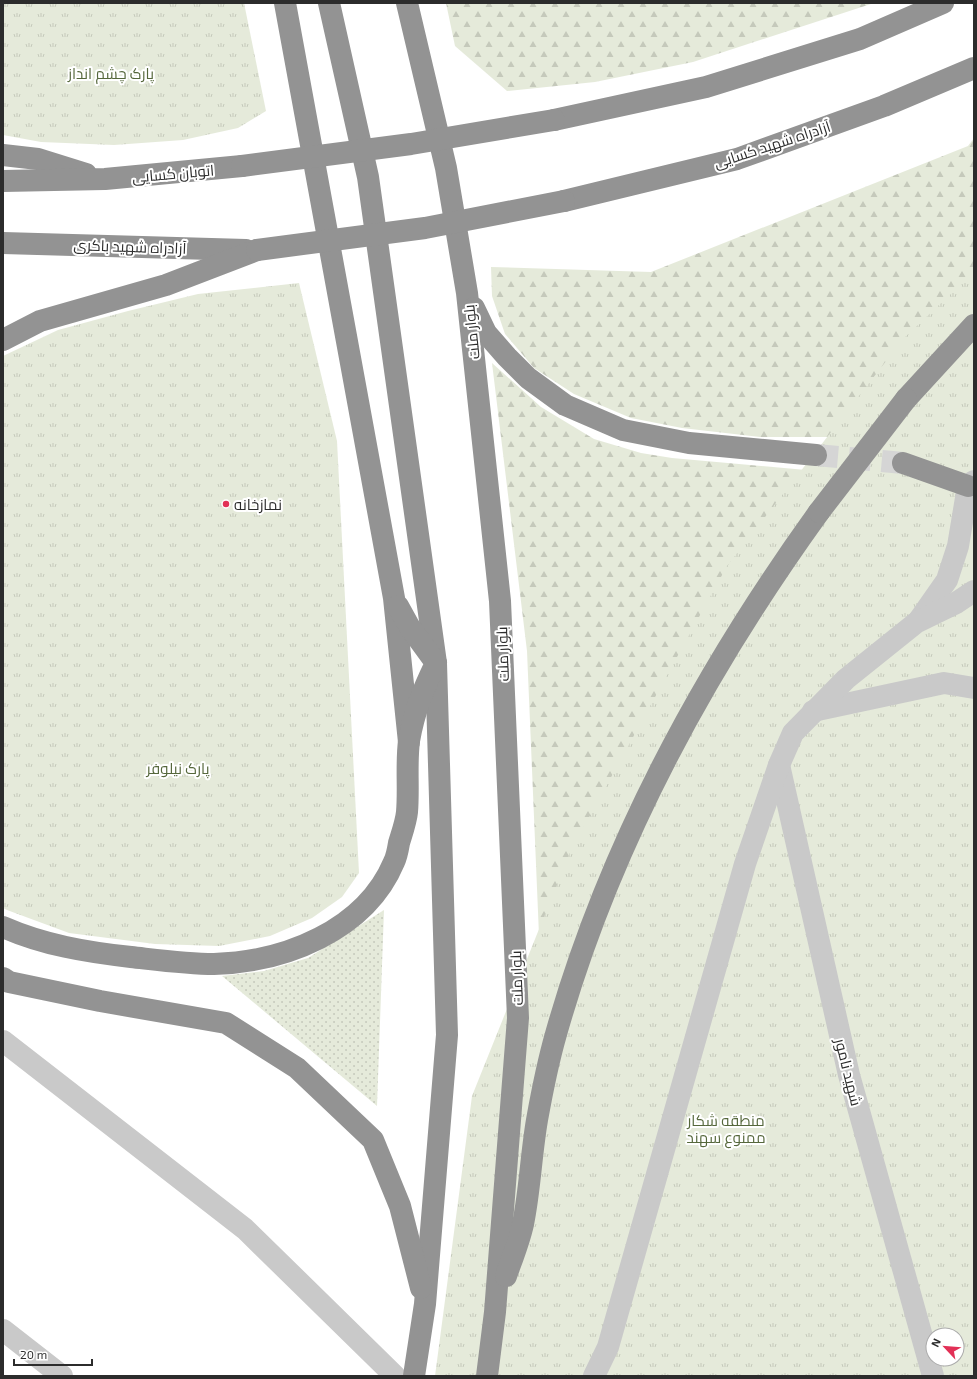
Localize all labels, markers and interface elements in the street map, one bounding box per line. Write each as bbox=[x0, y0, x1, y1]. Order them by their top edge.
park label: پارک چشم انداز bbox=[67, 64, 154, 84]
street label: آزادراه شهید کسایی bbox=[711, 117, 833, 173]
street label: اتوبان کسایی bbox=[131, 160, 215, 188]
street label: آزادراه شهید باکری bbox=[73, 235, 187, 259]
street label: بلوار ملت bbox=[459, 304, 484, 360]
place label: نمازخانه bbox=[234, 495, 282, 514]
marker: نمازخانه bbox=[221, 499, 231, 509]
street label: بلوار ملت bbox=[492, 626, 513, 682]
park label: پارک نیلوفر bbox=[146, 759, 209, 779]
street label: بلوار ملت bbox=[506, 950, 527, 1006]
street label: شهید نامور bbox=[830, 1035, 866, 1108]
park label: منطقه شکار ممنوع سهند bbox=[686, 1111, 766, 1149]
north arrow bbox=[925, 1327, 965, 1367]
text: N bbox=[928, 1336, 943, 1349]
scale bar bbox=[14, 1341, 92, 1367]
text: 20 m bbox=[20, 1347, 47, 1361]

